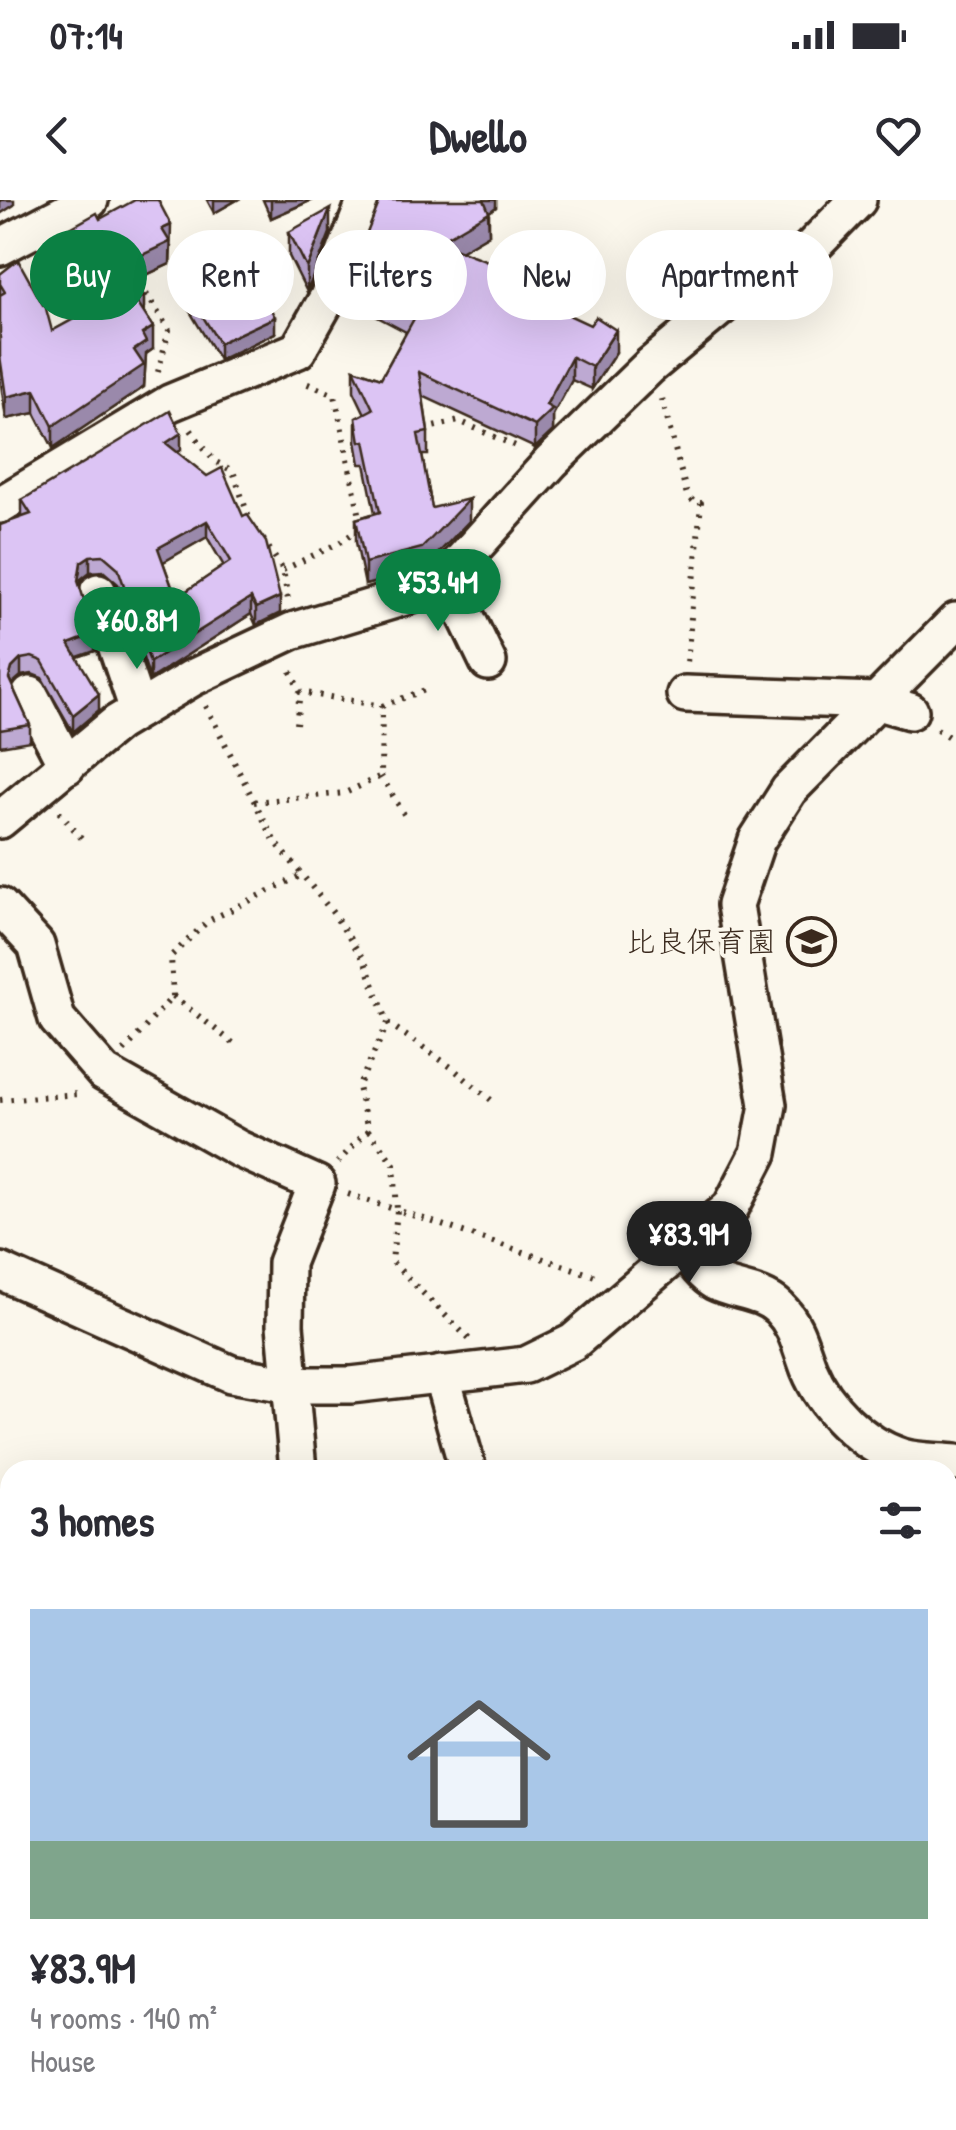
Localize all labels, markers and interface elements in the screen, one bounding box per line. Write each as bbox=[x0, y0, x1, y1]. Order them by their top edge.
text: 07:14 bbox=[50, 9, 123, 61]
text: Dwello bbox=[429, 105, 527, 166]
icon: back bbox=[30, 108, 85, 163]
icon: heart bbox=[871, 108, 926, 163]
chip: Buy bbox=[30, 230, 147, 320]
chip: Rent bbox=[167, 230, 294, 320]
chip: Filters bbox=[314, 230, 467, 320]
chip: New bbox=[487, 230, 606, 320]
chip: Apartment bbox=[626, 230, 833, 320]
pin: ¥53.4M bbox=[357, 549, 519, 634]
text: ¥53.4M bbox=[398, 560, 478, 603]
pin: ¥60.8M bbox=[56, 587, 218, 672]
text: ¥60.8M bbox=[96, 598, 178, 641]
school or university icon: 比良保育園 bbox=[785, 915, 837, 967]
place label: 比良保育園 bbox=[626, 921, 776, 961]
pin: ¥83.9M bbox=[608, 1201, 770, 1286]
text: ¥83.9M bbox=[649, 1212, 729, 1255]
text: 3 homes bbox=[30, 1492, 155, 1549]
icon: filters bbox=[873, 1493, 928, 1548]
icon: home bbox=[389, 1674, 569, 1854]
text: ¥83.9M bbox=[30, 1939, 136, 1996]
text: 4 rooms · 140 m² bbox=[30, 1996, 217, 2039]
text: House bbox=[30, 2039, 96, 2082]

